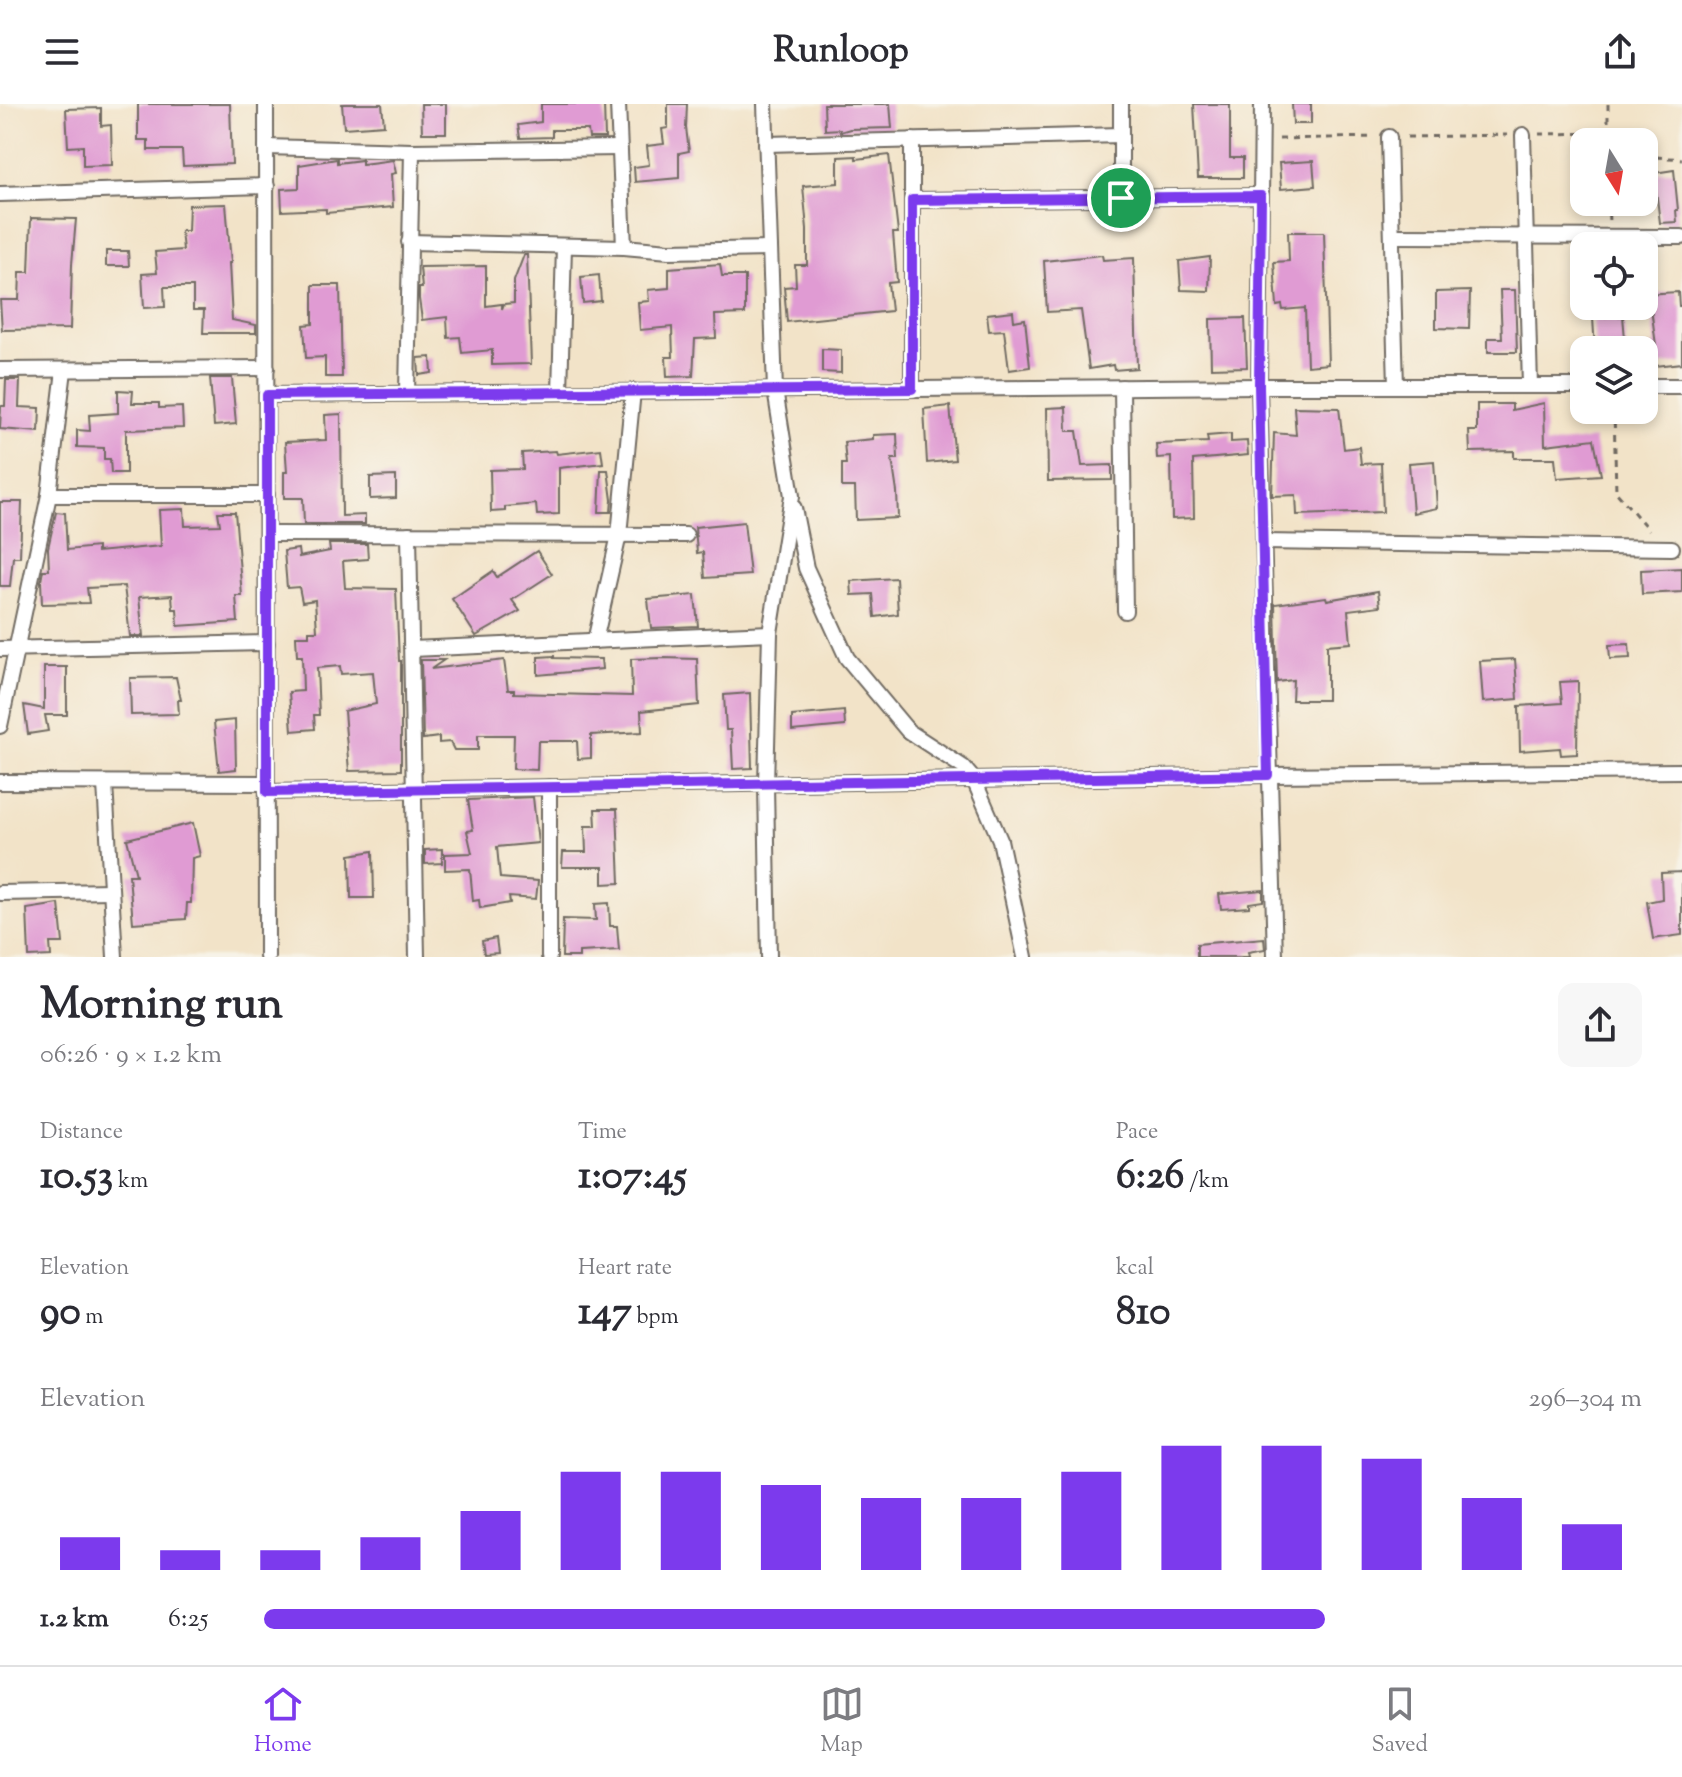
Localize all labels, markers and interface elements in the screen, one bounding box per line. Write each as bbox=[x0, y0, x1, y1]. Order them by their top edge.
text: Runloop bbox=[773, 26, 909, 78]
icon: menu bbox=[40, 30, 84, 74]
icon: share bbox=[1598, 30, 1642, 74]
north arrow bbox=[1570, 128, 1658, 216]
map controls bbox=[1570, 128, 1658, 424]
pin bbox=[1087, 164, 1155, 232]
icon: arrive bbox=[1099, 176, 1143, 220]
button: locate bbox=[1570, 232, 1658, 320]
button: layers bbox=[1570, 336, 1658, 424]
text: Morning run bbox=[40, 975, 283, 1038]
button: share bbox=[1558, 983, 1642, 1067]
text: 06:26 · 9 × 1.2 km bbox=[40, 1037, 222, 1074]
text: Distance bbox=[40, 1117, 123, 1149]
text: Time bbox=[578, 1117, 627, 1149]
text: Pace bbox=[1116, 1117, 1158, 1149]
text: 10.53 bbox=[40, 1149, 113, 1206]
text: 1:07:45 bbox=[578, 1149, 687, 1206]
text: 6:26 bbox=[1116, 1149, 1184, 1206]
text: km bbox=[113, 1166, 148, 1198]
text: /km bbox=[1184, 1166, 1229, 1198]
text: Elevation bbox=[40, 1253, 129, 1285]
text: Heart rate bbox=[578, 1253, 672, 1285]
text: kcal bbox=[1116, 1253, 1154, 1285]
text: 90 bbox=[40, 1285, 81, 1342]
text: 147 bbox=[578, 1285, 632, 1342]
text: 810 bbox=[1116, 1285, 1170, 1342]
text: m bbox=[81, 1302, 104, 1334]
text: bpm bbox=[632, 1302, 679, 1334]
text: Elevation bbox=[40, 1381, 145, 1418]
text: 296–304 m bbox=[1528, 1381, 1642, 1418]
text: 1.2 km bbox=[40, 1601, 109, 1638]
text: 6:25 bbox=[168, 1601, 208, 1638]
tab: Home bbox=[254, 1682, 312, 1762]
tab: Map bbox=[820, 1682, 864, 1762]
tab: Saved bbox=[1372, 1682, 1428, 1762]

